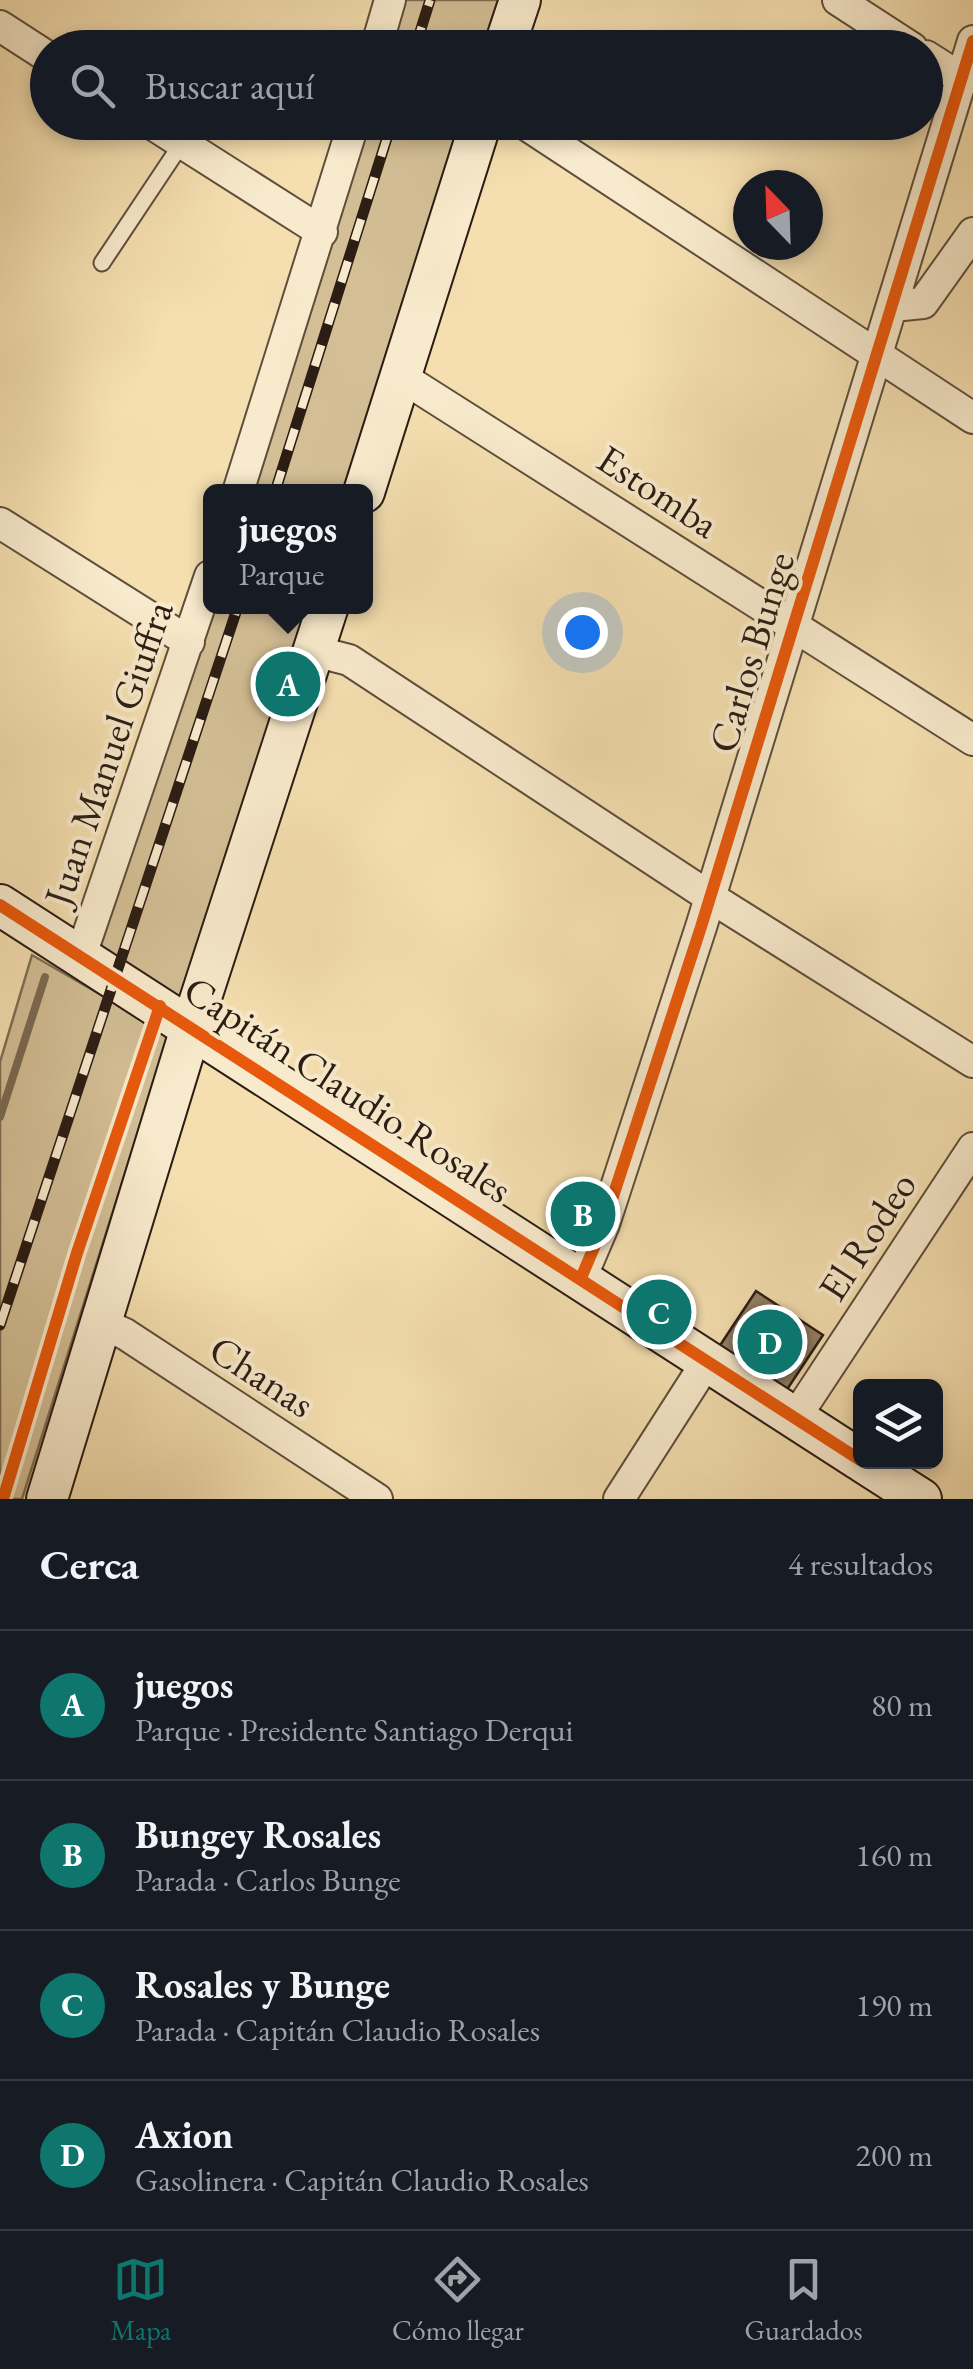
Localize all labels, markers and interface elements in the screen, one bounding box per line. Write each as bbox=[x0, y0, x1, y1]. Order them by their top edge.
search box bbox=[30, 30, 943, 140]
icon: search bbox=[65, 58, 120, 113]
text: Buscar aquí bbox=[145, 61, 314, 110]
north arrow bbox=[733, 170, 823, 260]
street label: Estomba bbox=[587, 433, 729, 550]
popup bbox=[203, 484, 373, 614]
text: juegos bbox=[239, 504, 337, 553]
street label: Carlos Bunge bbox=[696, 546, 806, 758]
text: Parque bbox=[239, 553, 324, 595]
street label: Juan Manuel Giuffra bbox=[31, 594, 184, 915]
your location bbox=[557, 607, 608, 658]
pin: A bbox=[256, 646, 320, 722]
street label: Capitán Claudio Rosales bbox=[174, 964, 522, 1214]
street label: El Rodeo bbox=[806, 1162, 928, 1310]
pin: B bbox=[550, 1176, 616, 1252]
pin: C bbox=[626, 1274, 692, 1350]
pin: D bbox=[738, 1304, 802, 1380]
street label: Chanas bbox=[200, 1323, 324, 1429]
map controls bbox=[853, 1379, 943, 1469]
button: layers bbox=[853, 1379, 943, 1469]
text: Cerca bbox=[40, 1537, 139, 1592]
text: 4 resultados bbox=[788, 1543, 933, 1585]
text: juegos bbox=[135, 1660, 233, 1709]
text: A bbox=[61, 1684, 84, 1726]
text: 80 m bbox=[871, 1684, 933, 1726]
text: Parque · Presidente Santiago Derqui bbox=[135, 1709, 573, 1751]
text: Bungey Rosales bbox=[135, 1810, 381, 1859]
text: B bbox=[62, 1834, 83, 1876]
text: 160 m bbox=[856, 1834, 933, 1876]
text: Parada · Carlos Bunge bbox=[135, 1859, 401, 1901]
text: Rosales y Bunge bbox=[135, 1960, 390, 2009]
text: C bbox=[61, 1984, 84, 2026]
text: 190 m bbox=[856, 1984, 933, 2026]
text: Parada · Capitán Claudio Rosales bbox=[135, 2009, 540, 2051]
text: Axion bbox=[135, 2110, 233, 2159]
text: D bbox=[60, 2134, 85, 2176]
text: 200 m bbox=[856, 2134, 933, 2176]
text: Gasolinera · Capitán Claudio Rosales bbox=[135, 2159, 589, 2201]
tab: Mapa bbox=[110, 2252, 171, 2348]
tab: Cómo llegar bbox=[392, 2252, 524, 2348]
tab: Guardados bbox=[745, 2252, 863, 2348]

